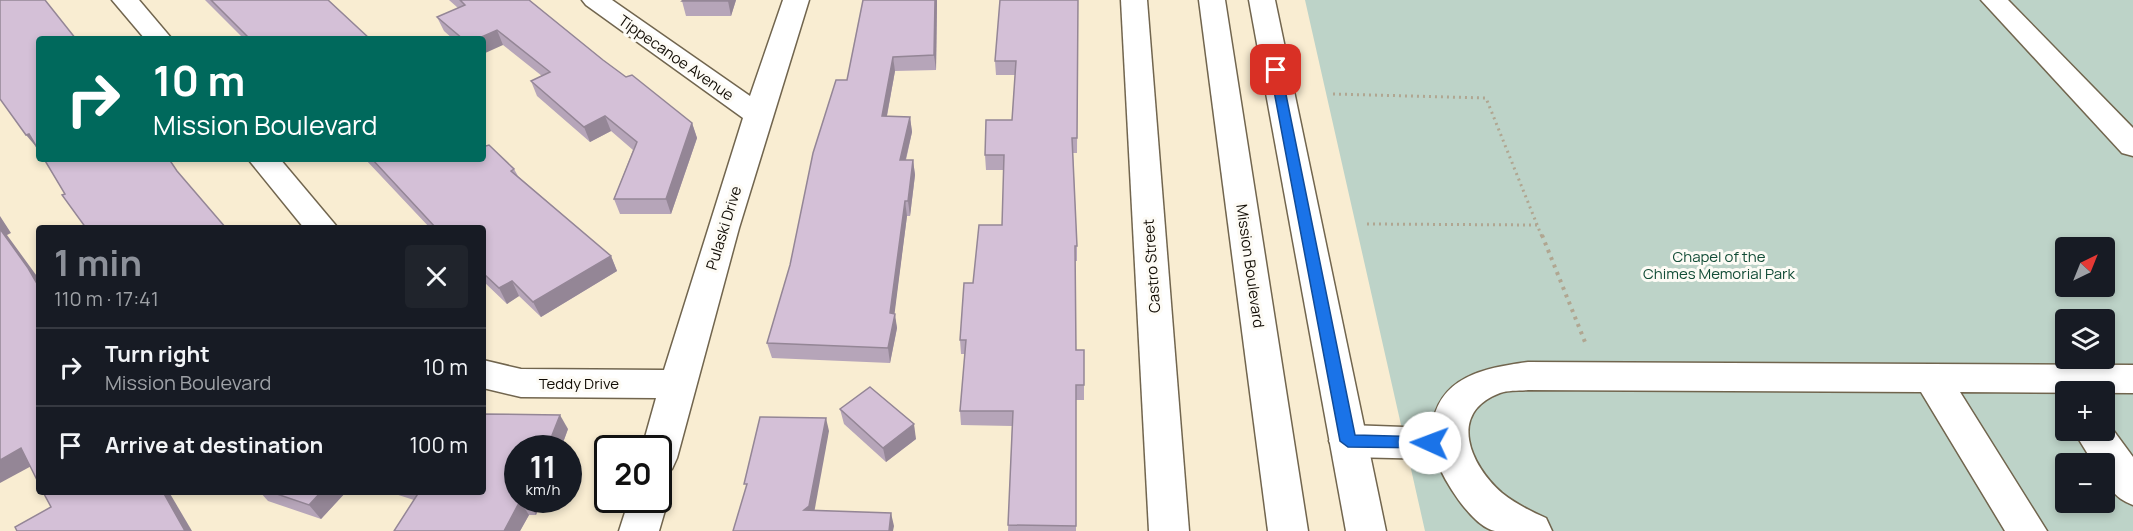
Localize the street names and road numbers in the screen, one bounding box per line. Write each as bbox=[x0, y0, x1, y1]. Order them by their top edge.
street label: Tippecanoe Avenue bbox=[614, 10, 738, 105]
street label: Pulaski Drive bbox=[701, 183, 746, 272]
street label: Mission Boulevard bbox=[1231, 203, 1270, 329]
street label: Castro Street bbox=[1138, 218, 1165, 314]
street label: Teddy Drive bbox=[539, 373, 619, 394]

